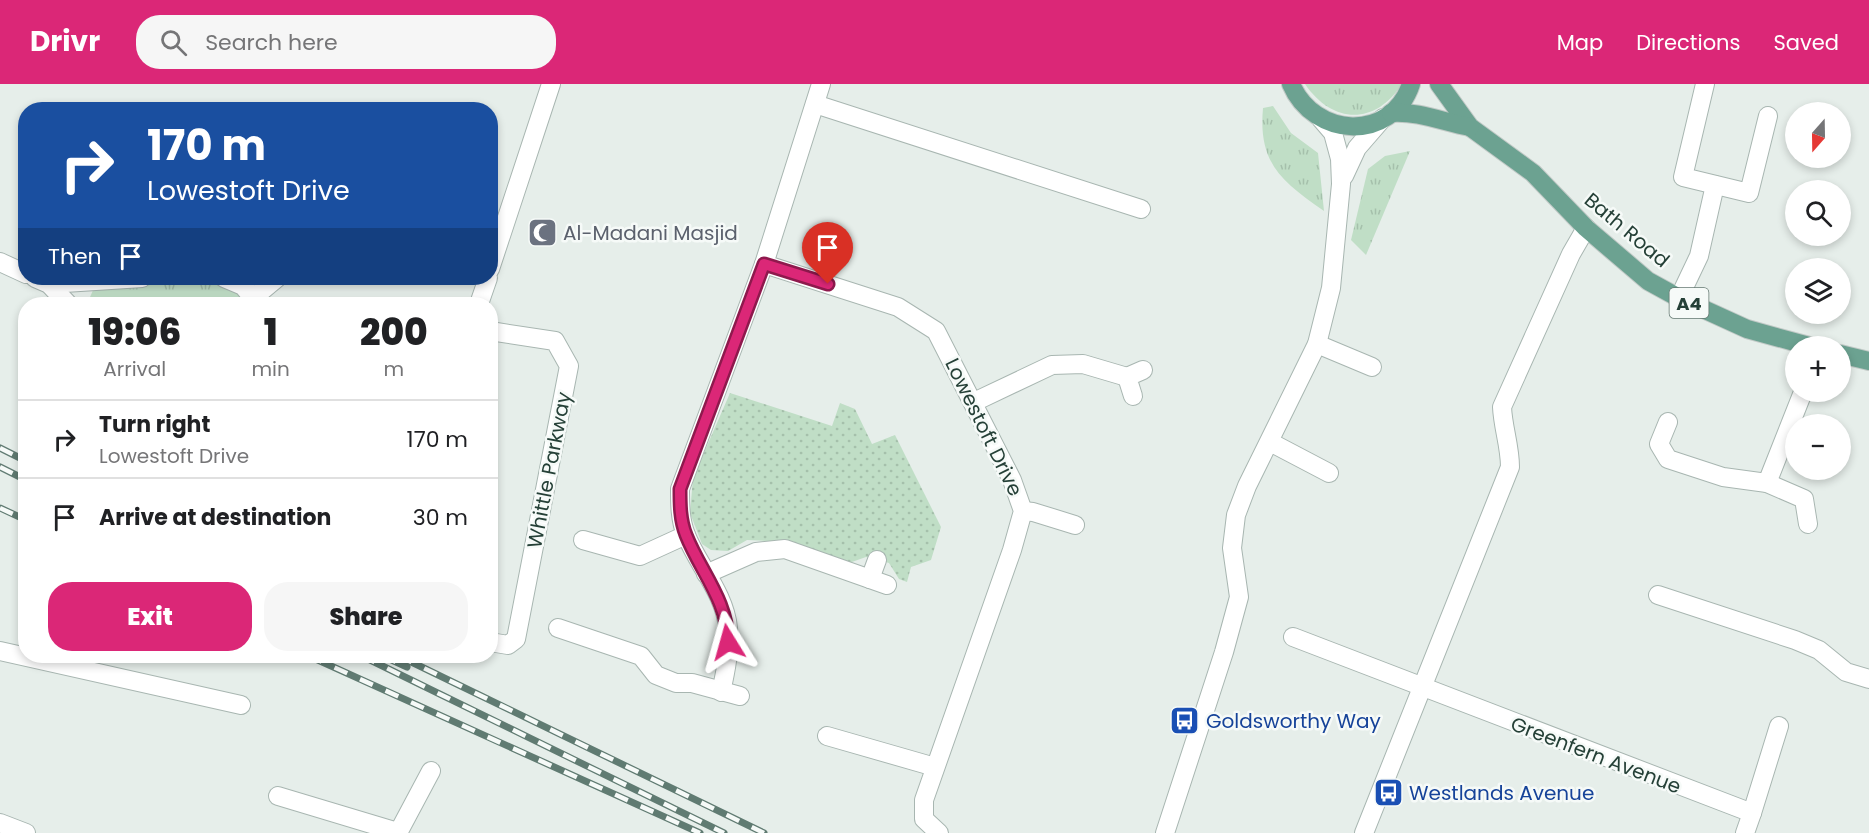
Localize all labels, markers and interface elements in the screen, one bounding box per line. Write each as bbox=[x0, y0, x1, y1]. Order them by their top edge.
search box bbox=[136, 15, 556, 69]
text: Drivr bbox=[30, 22, 100, 61]
icon: search bbox=[157, 26, 190, 59]
text: Search here bbox=[205, 27, 338, 58]
text: Map bbox=[1557, 28, 1603, 57]
text: Directions bbox=[1636, 28, 1740, 57]
text: Saved bbox=[1773, 28, 1839, 57]
north arrow bbox=[1785, 102, 1851, 168]
map controls bbox=[1785, 102, 1851, 480]
text: 170 m bbox=[147, 116, 266, 175]
icon: right bbox=[48, 126, 126, 204]
text: Lowestoft Drive bbox=[147, 172, 350, 209]
button: search bbox=[1785, 180, 1851, 246]
street label: Bath Road bbox=[1578, 186, 1676, 274]
mosque icon: Al-Madani Masjid bbox=[526, 217, 558, 249]
place label: Al-Madani Masjid bbox=[563, 219, 738, 247]
pin bbox=[802, 222, 853, 284]
icon: arrive bbox=[811, 231, 844, 264]
icon: arrive bbox=[114, 240, 147, 273]
text: Then bbox=[48, 241, 102, 272]
button: layers bbox=[1785, 258, 1851, 324]
road number: A4 bbox=[1670, 288, 1708, 318]
text: 19:06 bbox=[88, 307, 181, 358]
text: 1 bbox=[264, 307, 278, 358]
text: 200 bbox=[360, 307, 428, 358]
button: + bbox=[1785, 336, 1851, 402]
street label: Lowestoft Drive bbox=[939, 353, 1029, 501]
text: Arrival bbox=[103, 355, 166, 383]
text: min bbox=[251, 355, 290, 383]
text: m bbox=[384, 355, 404, 383]
street label: Whittle Parkway bbox=[520, 390, 578, 550]
text: Turn right bbox=[99, 409, 210, 440]
button: − bbox=[1785, 414, 1851, 480]
icon: right bbox=[48, 423, 81, 456]
text: 170 m bbox=[407, 424, 468, 455]
text: Lowestoft Drive bbox=[99, 442, 249, 470]
icon: arrive bbox=[48, 501, 81, 534]
text: Arrive at destination bbox=[99, 502, 331, 533]
text: 30 m bbox=[413, 502, 468, 533]
button: Exit bbox=[48, 582, 252, 651]
button: Share bbox=[264, 582, 468, 651]
position arrow bbox=[696, 610, 760, 674]
bus stop icon: Goldsworthy Way bbox=[1169, 705, 1201, 737]
place label: Goldsworthy Way bbox=[1206, 707, 1381, 735]
street label: Greenfern Avenue bbox=[1507, 710, 1685, 800]
bus stop icon: Westlands Avenue bbox=[1372, 777, 1404, 809]
place label: Westlands Avenue bbox=[1409, 779, 1594, 807]

